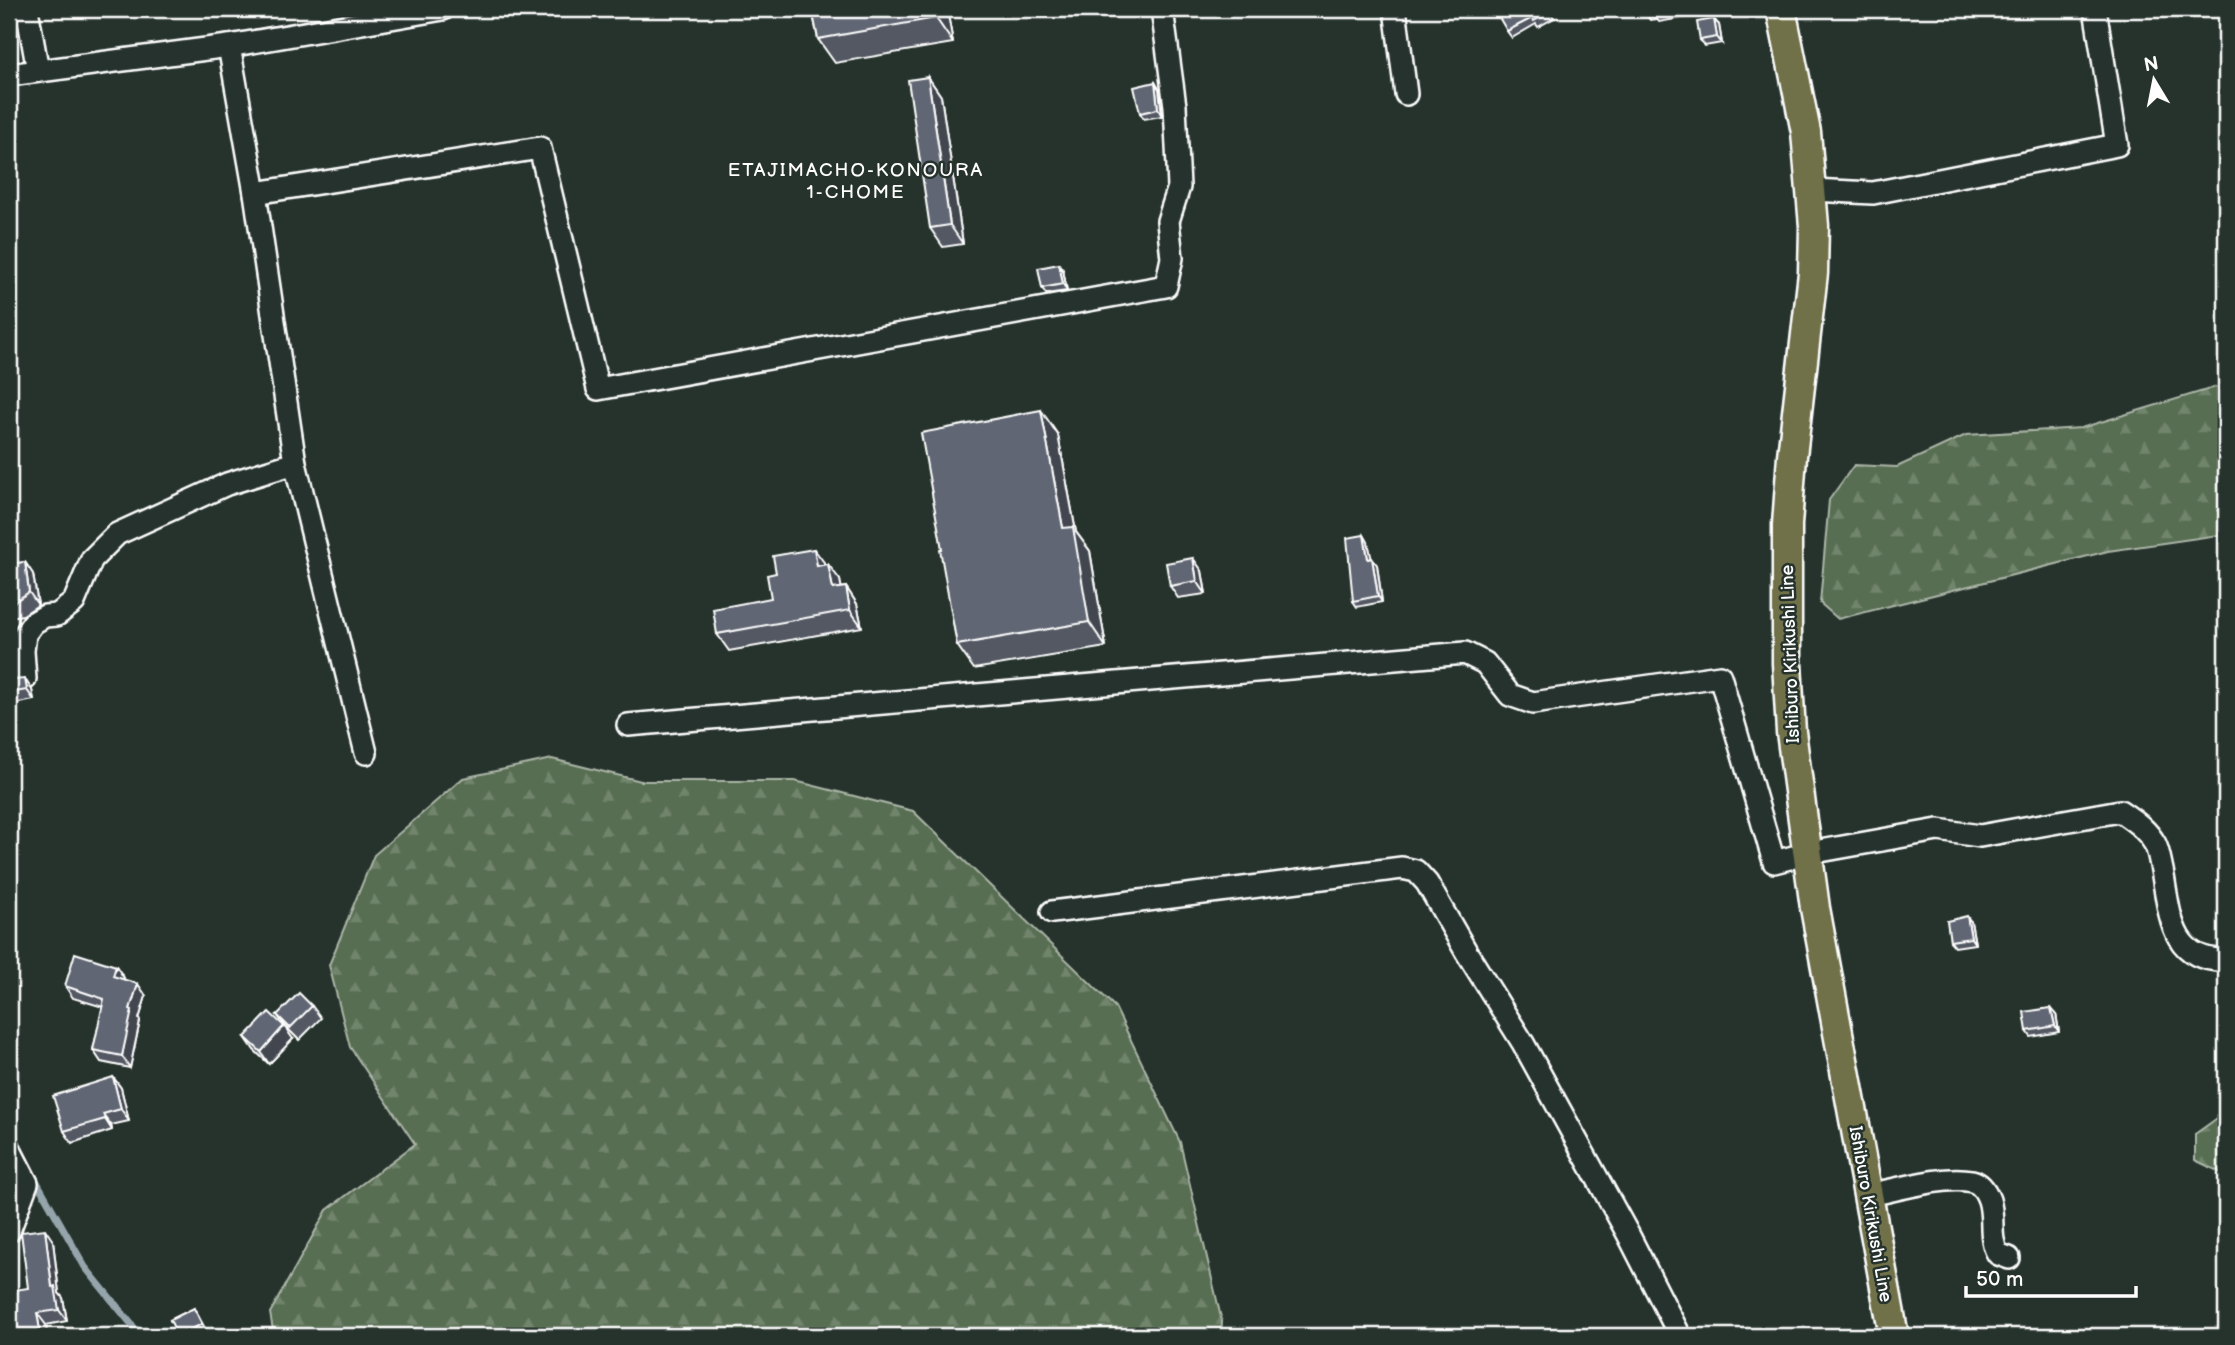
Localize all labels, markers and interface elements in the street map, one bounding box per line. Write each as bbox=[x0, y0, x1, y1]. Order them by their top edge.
north arrow bbox=[2120, 46, 2190, 116]
text: N bbox=[2142, 52, 2160, 77]
district label: ETAJIMACHO-KONOURA 1-CHOME bbox=[728, 159, 984, 204]
street label: Ishiburo Kirikushi Line bbox=[1777, 564, 1804, 744]
street label: Ishiburo Kirikushi Line bbox=[1845, 1124, 1896, 1304]
scale bar bbox=[1966, 1254, 2135, 1298]
text: 50 m bbox=[1976, 1267, 2023, 1292]

